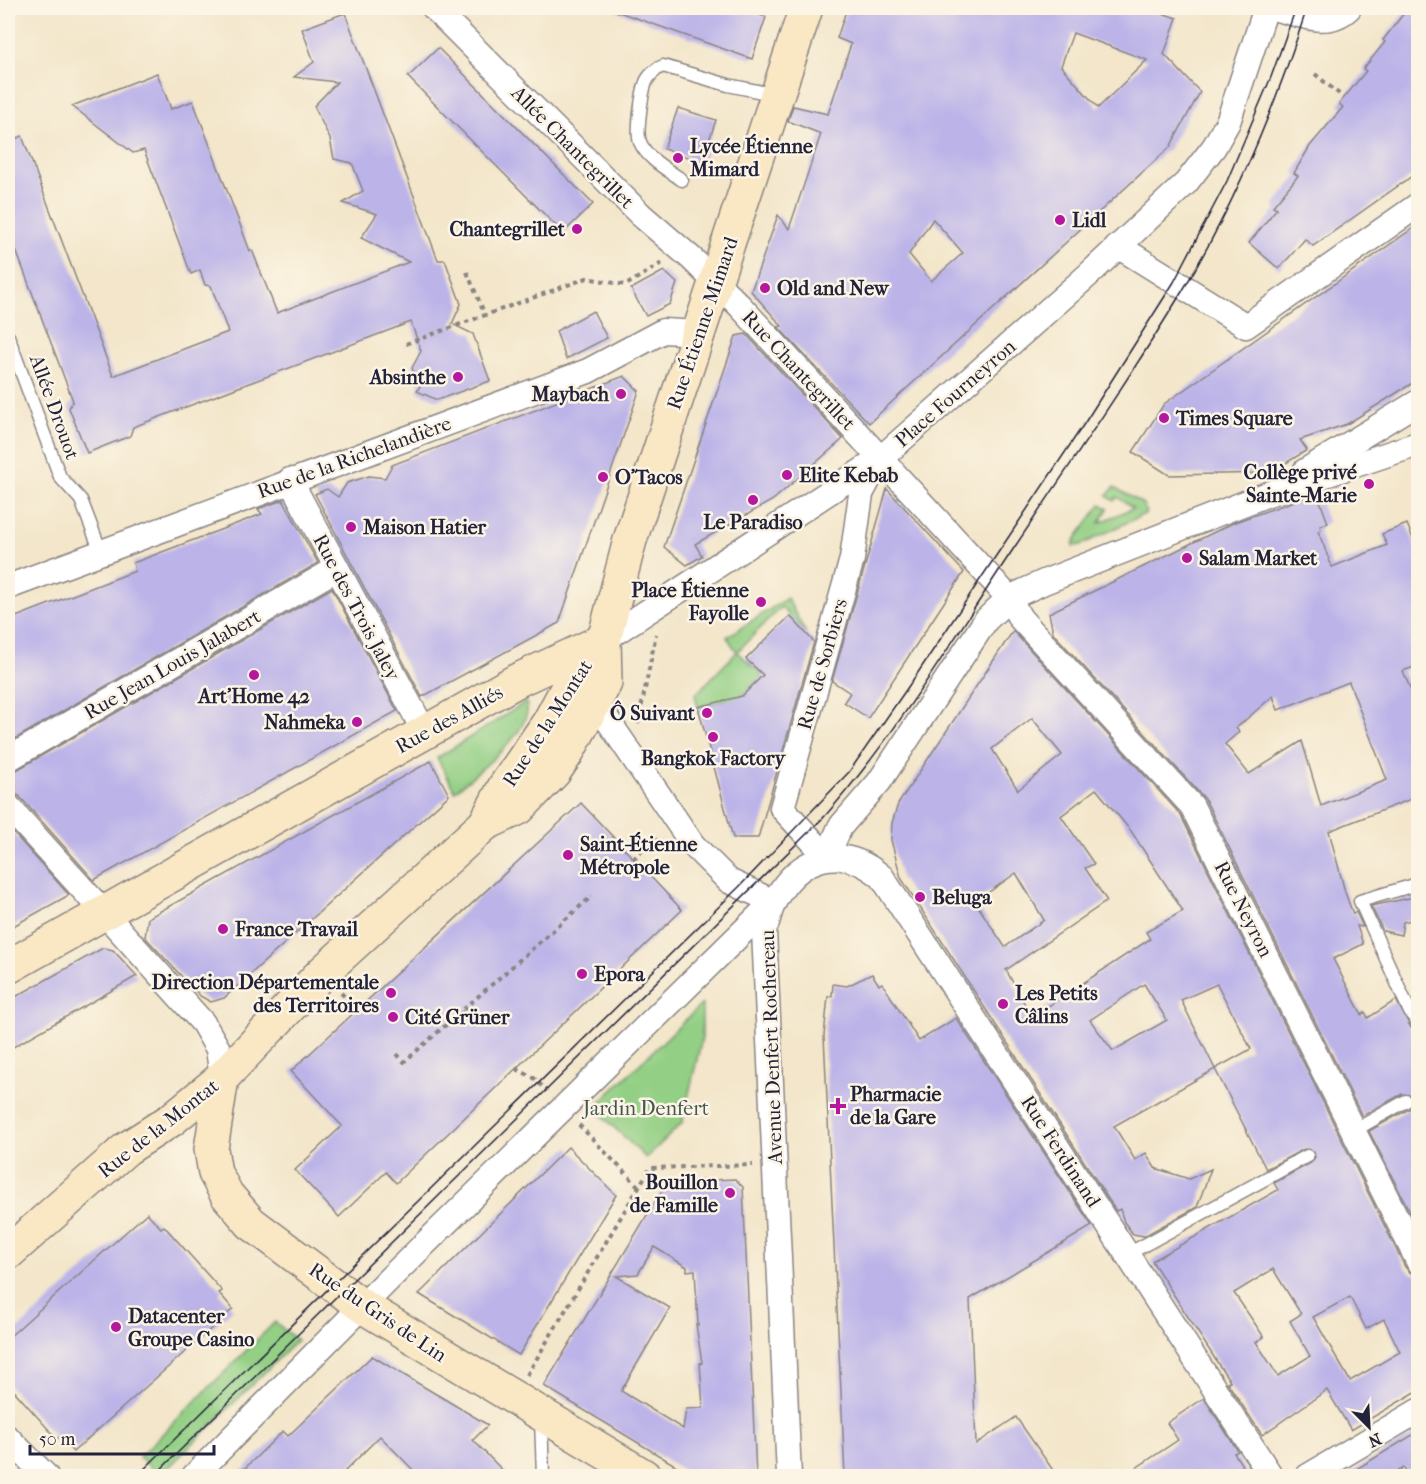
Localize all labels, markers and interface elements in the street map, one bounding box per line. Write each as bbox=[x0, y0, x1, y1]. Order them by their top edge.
street label: Allée Chantegrillet bbox=[506, 81, 639, 213]
place label: Lycée Étienne Mimard bbox=[689, 133, 813, 181]
marker: Lycée Étienne Mimard bbox=[671, 151, 685, 165]
place label: Lidl bbox=[1072, 209, 1107, 232]
marker: Lidl bbox=[1053, 213, 1067, 227]
place label: Chantegrillet bbox=[449, 218, 566, 241]
marker: Chantegrillet bbox=[570, 222, 584, 236]
street label: Rue Étienne Mimard bbox=[661, 232, 743, 413]
place label: Old and New bbox=[777, 277, 890, 300]
marker: Old and New bbox=[758, 281, 772, 295]
street label: Rue Chantegrillet bbox=[737, 306, 860, 435]
street label: Place Fourneyron bbox=[890, 335, 1021, 452]
street label: Allée Drouot bbox=[25, 351, 84, 463]
place label: Absinthe bbox=[368, 366, 446, 389]
marker: Absinthe bbox=[451, 370, 465, 384]
place label: Maybach bbox=[530, 383, 610, 406]
marker: Maybach bbox=[614, 387, 628, 401]
place label: Times Square bbox=[1175, 407, 1293, 430]
marker: Times Square bbox=[1157, 411, 1171, 425]
street label: Rue de la Richelandière bbox=[254, 412, 454, 503]
place label: Collège privé Sainte-Marie bbox=[1244, 461, 1357, 507]
place label: Elite Kebab bbox=[799, 464, 899, 487]
place label: O'Tacos bbox=[615, 466, 683, 489]
marker: Elite Kebab bbox=[780, 468, 794, 482]
marker: O'Tacos bbox=[596, 470, 610, 484]
marker: Collège privé Sainte-Marie bbox=[1362, 477, 1376, 491]
marker: Le Paradiso bbox=[746, 493, 760, 507]
place label: Le Paradiso bbox=[703, 511, 803, 534]
place label: Maison Hatier bbox=[362, 516, 487, 539]
marker: Maison Hatier bbox=[344, 520, 358, 534]
street label: Rue des Trois Jaley bbox=[308, 530, 405, 685]
place label: Salam Market bbox=[1199, 547, 1318, 570]
marker: Salam Market bbox=[1180, 551, 1194, 565]
place label: Place Étienne Fayolle bbox=[631, 577, 749, 625]
marker: Place Étienne Fayolle bbox=[754, 595, 768, 609]
street label: Rue de Sorbiers bbox=[793, 596, 852, 732]
street label: Rue Jean Louis Jalabert bbox=[80, 604, 265, 724]
street label: Rue de la Montat bbox=[498, 655, 597, 791]
marker: Art'Home 42 bbox=[247, 668, 261, 682]
street label: Rue des Alliés bbox=[392, 680, 507, 758]
place label: Art'Home 42 bbox=[196, 685, 310, 709]
place label: Ô Suivant bbox=[610, 700, 696, 725]
marker: Ô Suivant bbox=[700, 706, 714, 720]
place label: Nahmeka bbox=[264, 711, 346, 734]
marker: Nahmeka bbox=[350, 715, 364, 729]
marker: Bangkok Factory bbox=[706, 730, 720, 744]
place label: Bangkok Factory bbox=[641, 747, 786, 770]
place label: Saint-Étienne Métropole bbox=[579, 831, 697, 879]
marker: Saint-Étienne Métropole bbox=[561, 848, 575, 862]
street label: Rue Neyron bbox=[1210, 857, 1278, 961]
place label: Beluga bbox=[932, 886, 992, 909]
marker: Beluga bbox=[913, 890, 927, 904]
place label: France Travail bbox=[234, 918, 358, 941]
marker: France Travail bbox=[216, 922, 230, 936]
street label: Avenue Denfert Rochereau bbox=[756, 929, 787, 1166]
place label: Epora bbox=[594, 963, 646, 986]
marker: Epora bbox=[575, 967, 589, 981]
place label: Direction Départementale des Territoires bbox=[151, 971, 380, 1017]
place label: Les Petits Câlins bbox=[1015, 982, 1098, 1028]
marker: Direction Départementale des Territoires bbox=[384, 986, 398, 1000]
marker: Les Petits Câlins bbox=[996, 997, 1010, 1011]
place label: Cité Grüner bbox=[405, 1006, 510, 1029]
marker: Cité Grüner bbox=[386, 1010, 400, 1024]
street label: Rue de la Montat bbox=[93, 1074, 223, 1183]
place label: Pharmacie de la Gare bbox=[850, 1083, 942, 1129]
street label: Rue Ferdinand bbox=[1016, 1091, 1106, 1212]
park label: Jardin Denfert bbox=[581, 1097, 709, 1120]
marker: Pharmacie de la Gare bbox=[831, 1099, 845, 1113]
place label: Bouillon de Famille bbox=[630, 1171, 718, 1217]
marker: Bouillon de Famille bbox=[723, 1186, 737, 1200]
street label: Rue du Gris de Lin bbox=[305, 1258, 451, 1367]
place label: Datacenter Groupe Casino bbox=[128, 1305, 255, 1351]
marker: Datacenter Groupe Casino bbox=[109, 1320, 123, 1334]
north arrow bbox=[1339, 1397, 1399, 1457]
scale bar bbox=[30, 1418, 214, 1456]
text: 50 m bbox=[39, 1429, 76, 1450]
text: N bbox=[1365, 1429, 1384, 1452]

